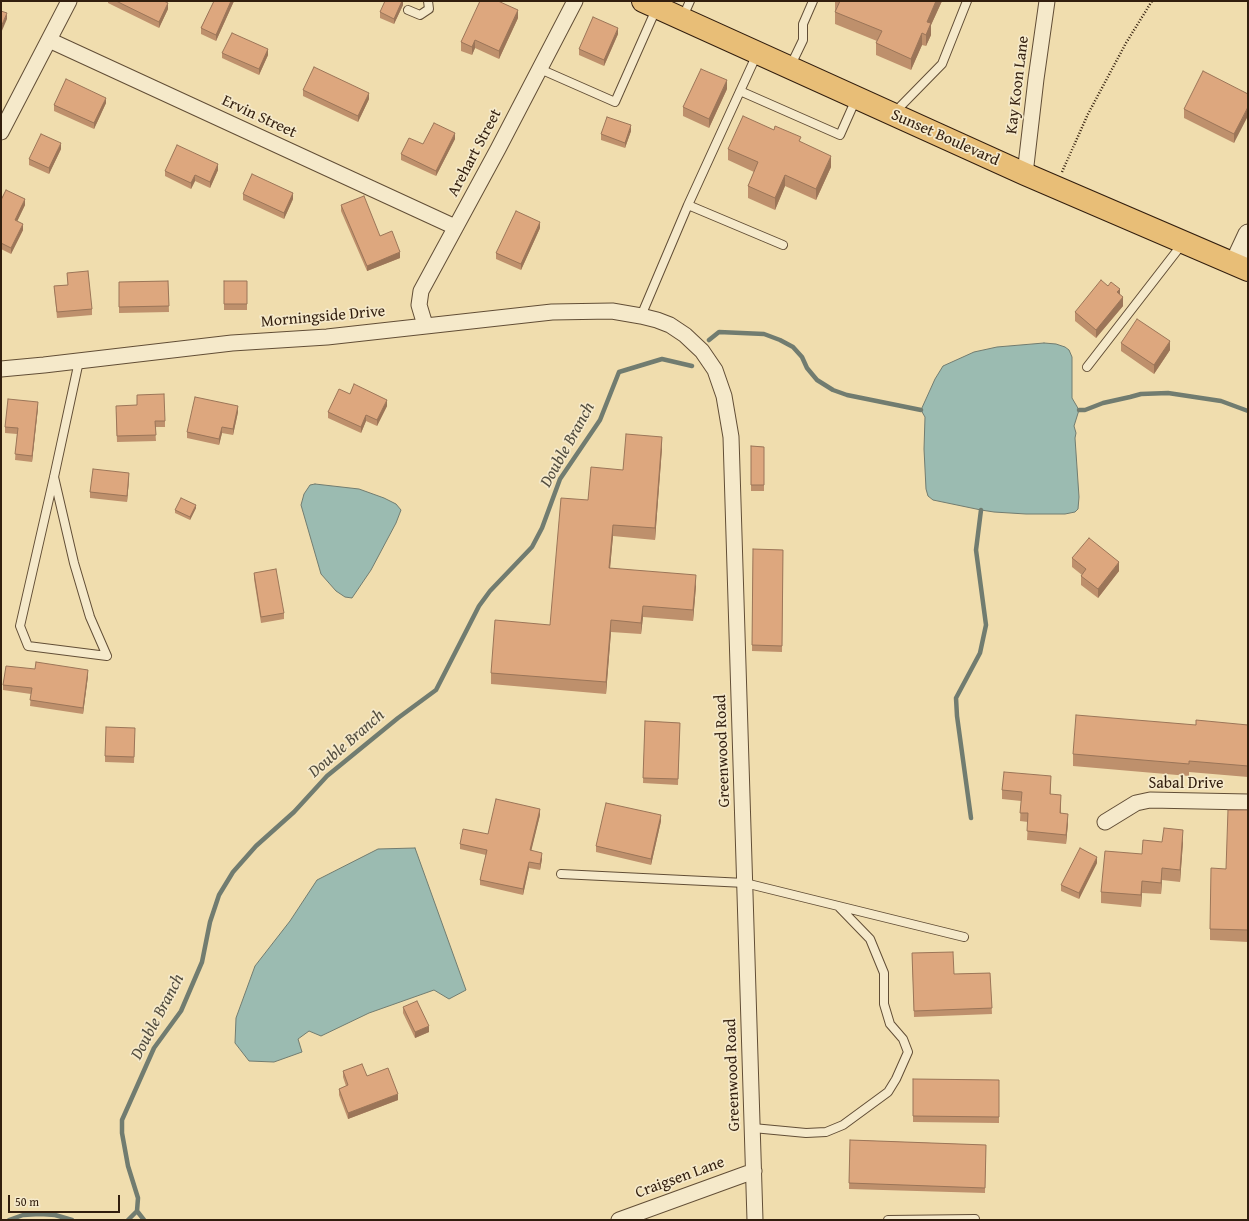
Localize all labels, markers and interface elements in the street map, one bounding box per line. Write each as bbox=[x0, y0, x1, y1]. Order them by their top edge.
street label: Kay Koon Lane bbox=[1002, 35, 1034, 135]
street label: Ervin Street bbox=[219, 91, 299, 143]
street label: Arehart Street bbox=[444, 106, 506, 200]
street label: Sunset Boulevard bbox=[888, 106, 1002, 170]
street label: Morningside Drive bbox=[260, 302, 386, 332]
water label: Double Branch bbox=[536, 399, 600, 491]
street label: Greenwood Road bbox=[711, 694, 735, 808]
water label: Double Branch bbox=[305, 705, 389, 783]
street label: Sabal Drive bbox=[1148, 774, 1224, 794]
water label: Double Branch bbox=[127, 971, 189, 1063]
street label: Greenwood Road bbox=[721, 1018, 745, 1132]
street label: Craigsen Lane bbox=[633, 1153, 727, 1203]
scale bar bbox=[10, 1187, 122, 1213]
text: 50 m bbox=[15, 1193, 39, 1210]

